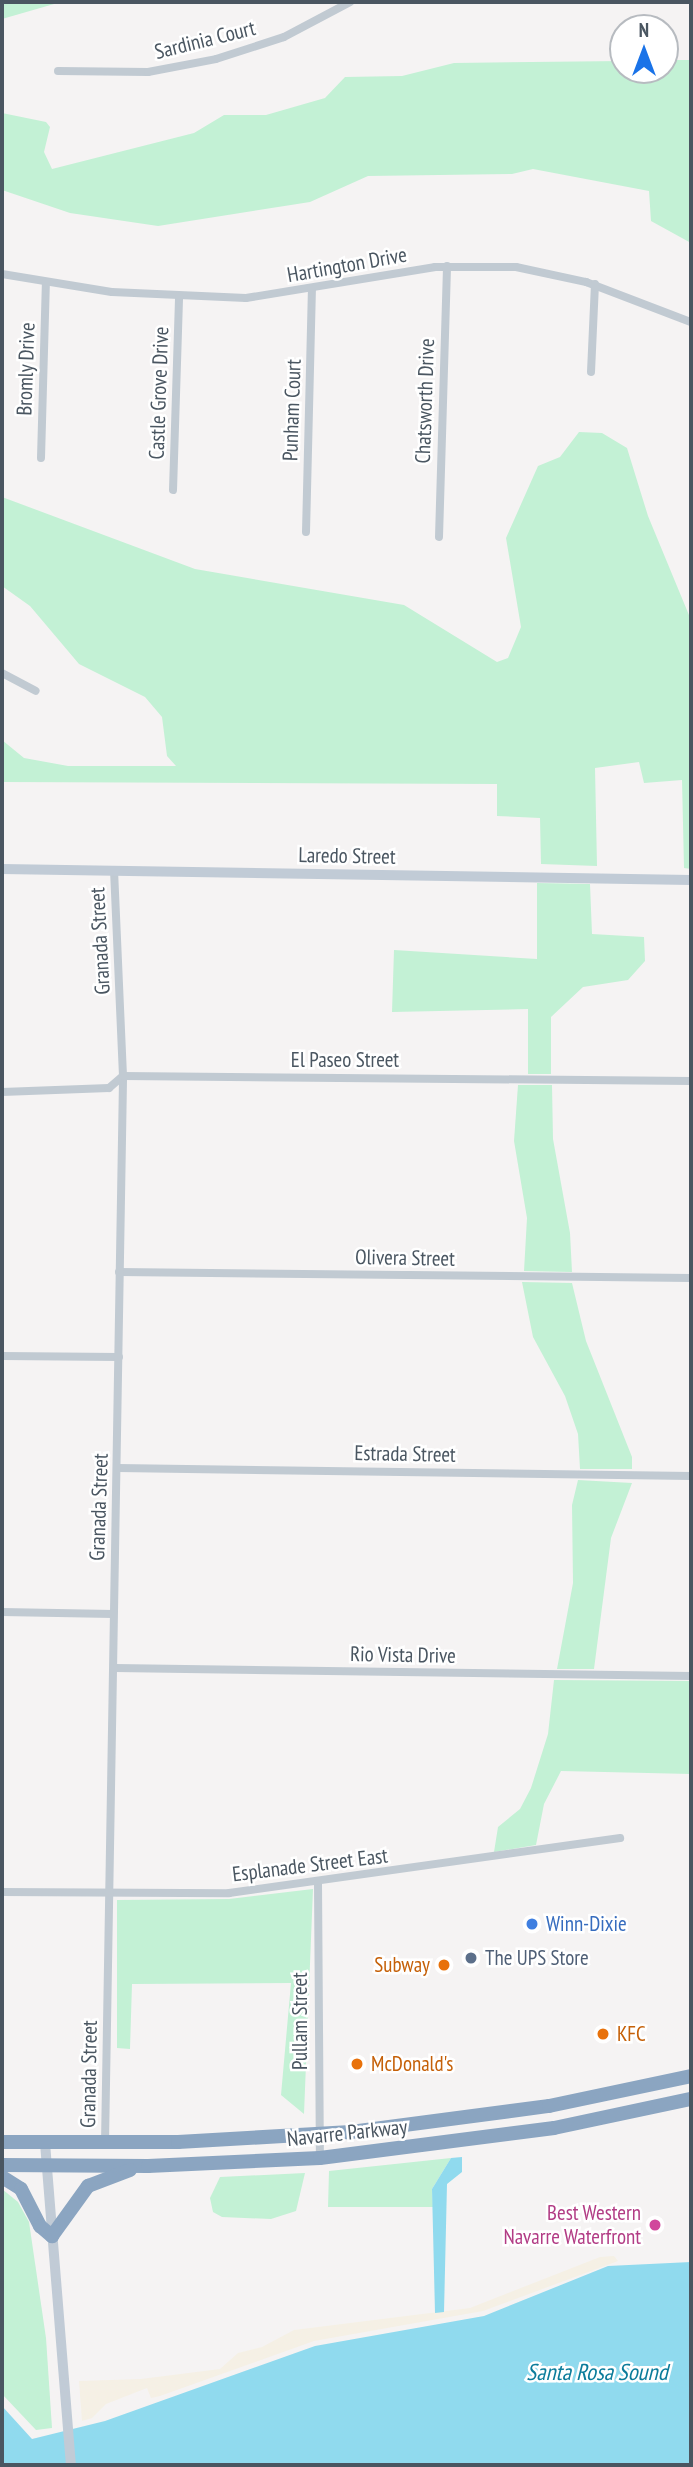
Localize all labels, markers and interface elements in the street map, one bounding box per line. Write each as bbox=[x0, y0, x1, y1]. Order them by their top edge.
north arrow bbox=[609, 14, 679, 84]
street label: Sardinia Court bbox=[152, 15, 258, 65]
text: N bbox=[639, 18, 649, 42]
street label: Hartington Drive bbox=[285, 242, 409, 288]
street label: Bromly Drive bbox=[12, 322, 40, 416]
street label: Castle Grove Drive bbox=[144, 326, 174, 460]
street label: Chatsworth Drive bbox=[410, 338, 440, 464]
street label: Punham Court bbox=[278, 358, 306, 462]
street label: Laredo Street bbox=[298, 843, 396, 869]
street label: Granada Street bbox=[85, 887, 115, 995]
street label: El Paseo Street bbox=[291, 1047, 399, 1073]
street label: Olivera Street bbox=[355, 1245, 455, 1271]
street label: Estrada Street bbox=[354, 1441, 456, 1467]
street label: Granada Street bbox=[85, 1453, 113, 1561]
street label: Rio Vista Drive bbox=[350, 1641, 456, 1669]
street label: Esplanade Street East bbox=[231, 1843, 389, 1887]
place label: Winn-Dixie bbox=[546, 1911, 627, 1937]
marker: Winn-Dixie bbox=[524, 1916, 540, 1932]
place label: The UPS Store bbox=[485, 1945, 589, 1971]
marker: The UPS Store bbox=[463, 1950, 479, 1966]
place label: Subway bbox=[374, 1952, 430, 1978]
marker: Subway bbox=[436, 1957, 452, 1973]
street label: Pullam Street bbox=[287, 1972, 313, 2070]
street label: Granada Street bbox=[75, 2020, 103, 2128]
place label: KFC bbox=[617, 2021, 646, 2047]
marker: KFC bbox=[595, 2026, 611, 2042]
place label: McDonald's bbox=[371, 2051, 453, 2077]
marker: McDonald's bbox=[349, 2056, 365, 2072]
street label: Navarre Parkway bbox=[286, 2114, 408, 2152]
place label: Best Western Navarre Waterfront bbox=[503, 2200, 641, 2250]
marker: Best Western Navarre Waterfront bbox=[647, 2217, 663, 2233]
water label: Santa Rosa Sound bbox=[526, 2358, 668, 2386]

